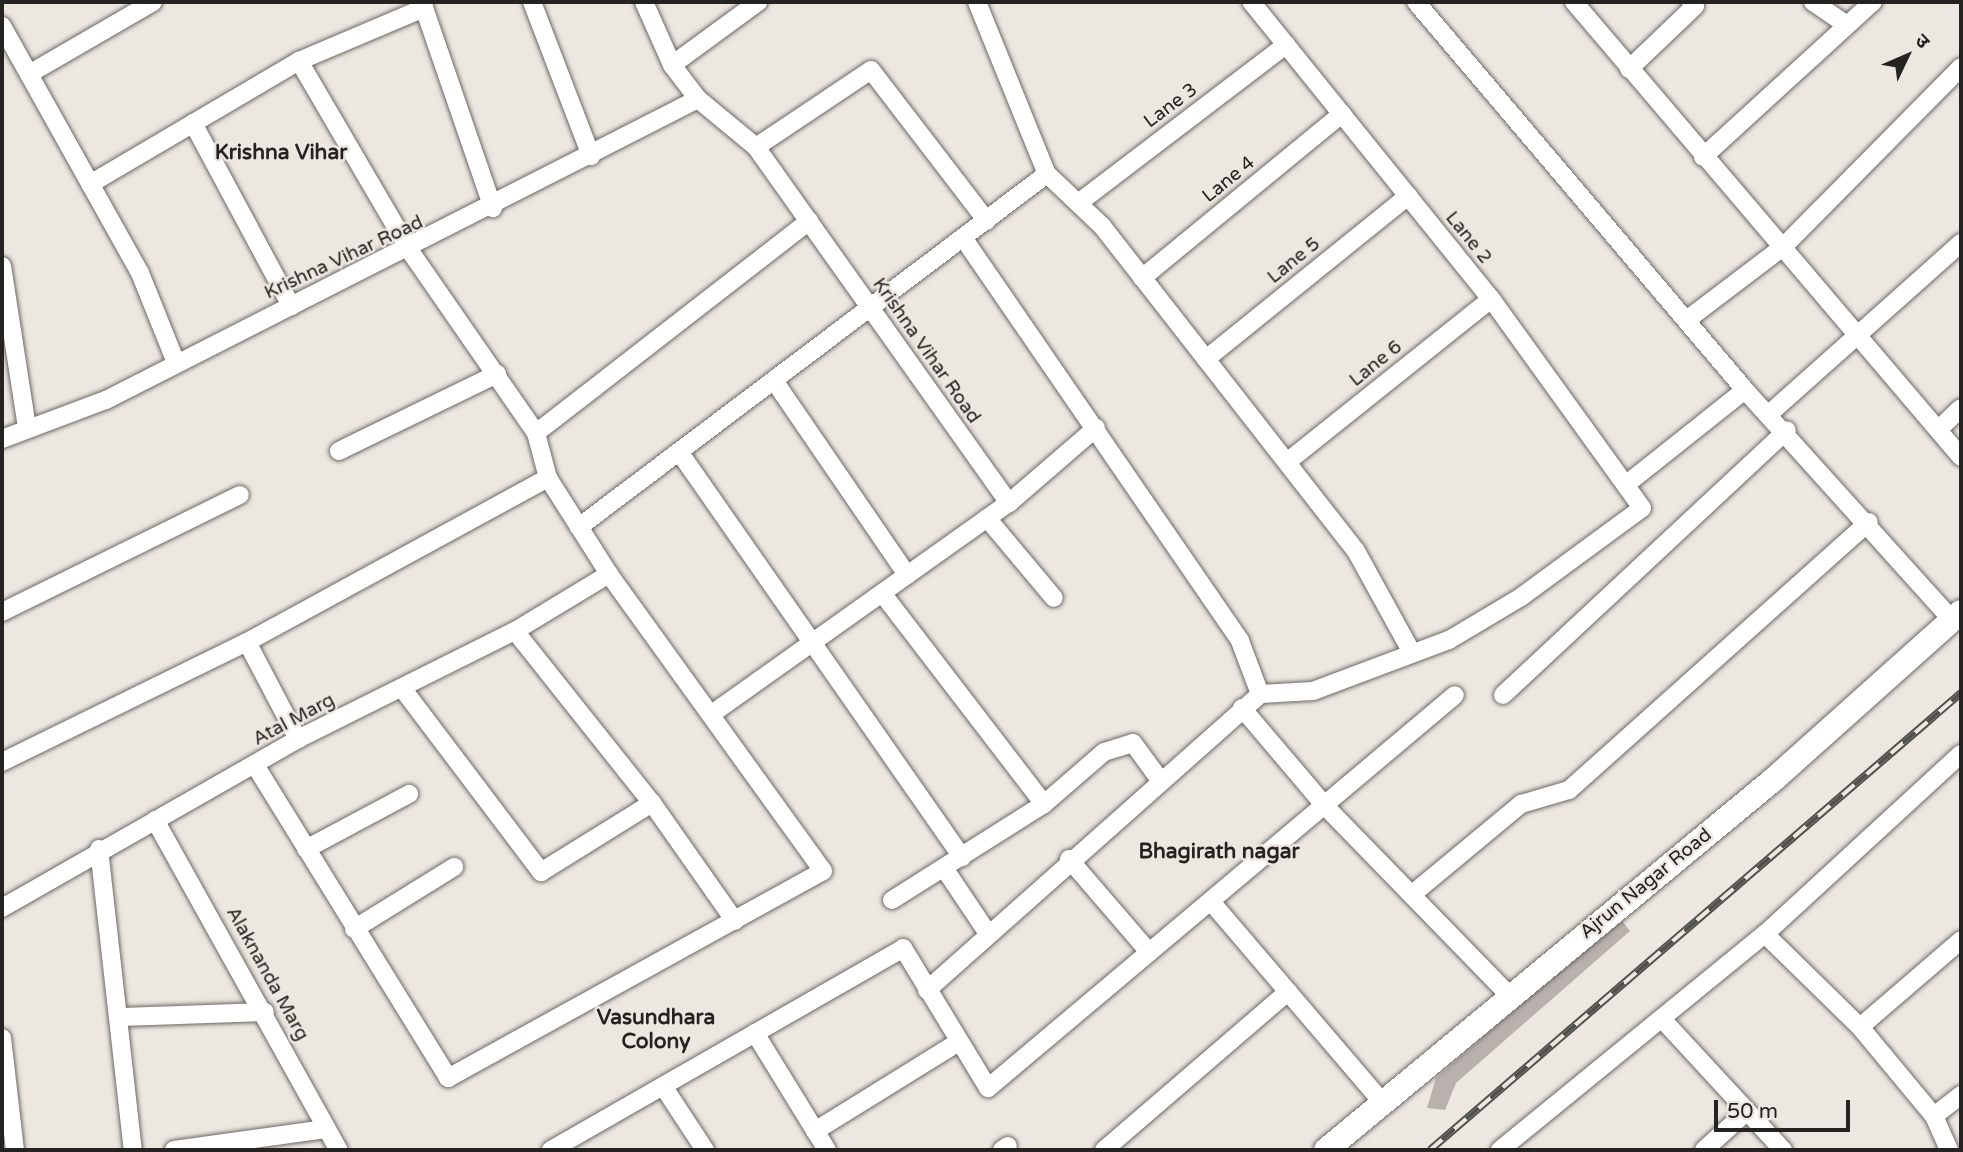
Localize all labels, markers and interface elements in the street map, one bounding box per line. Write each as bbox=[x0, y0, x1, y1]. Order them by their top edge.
north arrow bbox=[1872, 21, 1942, 91]
text: उ bbox=[1910, 30, 1934, 53]
street label: Lane 3 bbox=[1140, 79, 1202, 133]
district label: Krishna Vihar bbox=[215, 140, 347, 166]
street label: Lane 4 bbox=[1198, 152, 1260, 208]
street label: Lane 2 bbox=[1440, 207, 1496, 269]
street label: Krishna Vihar Road bbox=[261, 211, 427, 305]
street label: Lane 5 bbox=[1263, 233, 1325, 289]
street label: Krishna Vihar Road bbox=[867, 274, 985, 428]
street label: Lane 6 bbox=[1345, 336, 1407, 392]
street label: Atal Marg bbox=[249, 689, 339, 751]
street label: Ajrun Nagar Road bbox=[1576, 824, 1716, 944]
district label: Bhagirath nagar bbox=[1138, 839, 1300, 865]
street label: Alaknanda Marg bbox=[221, 903, 313, 1045]
district label: Vasundhara Colony bbox=[597, 1005, 715, 1055]
scale bar bbox=[1718, 1086, 1854, 1130]
text: 50 m bbox=[1727, 1099, 1778, 1124]

